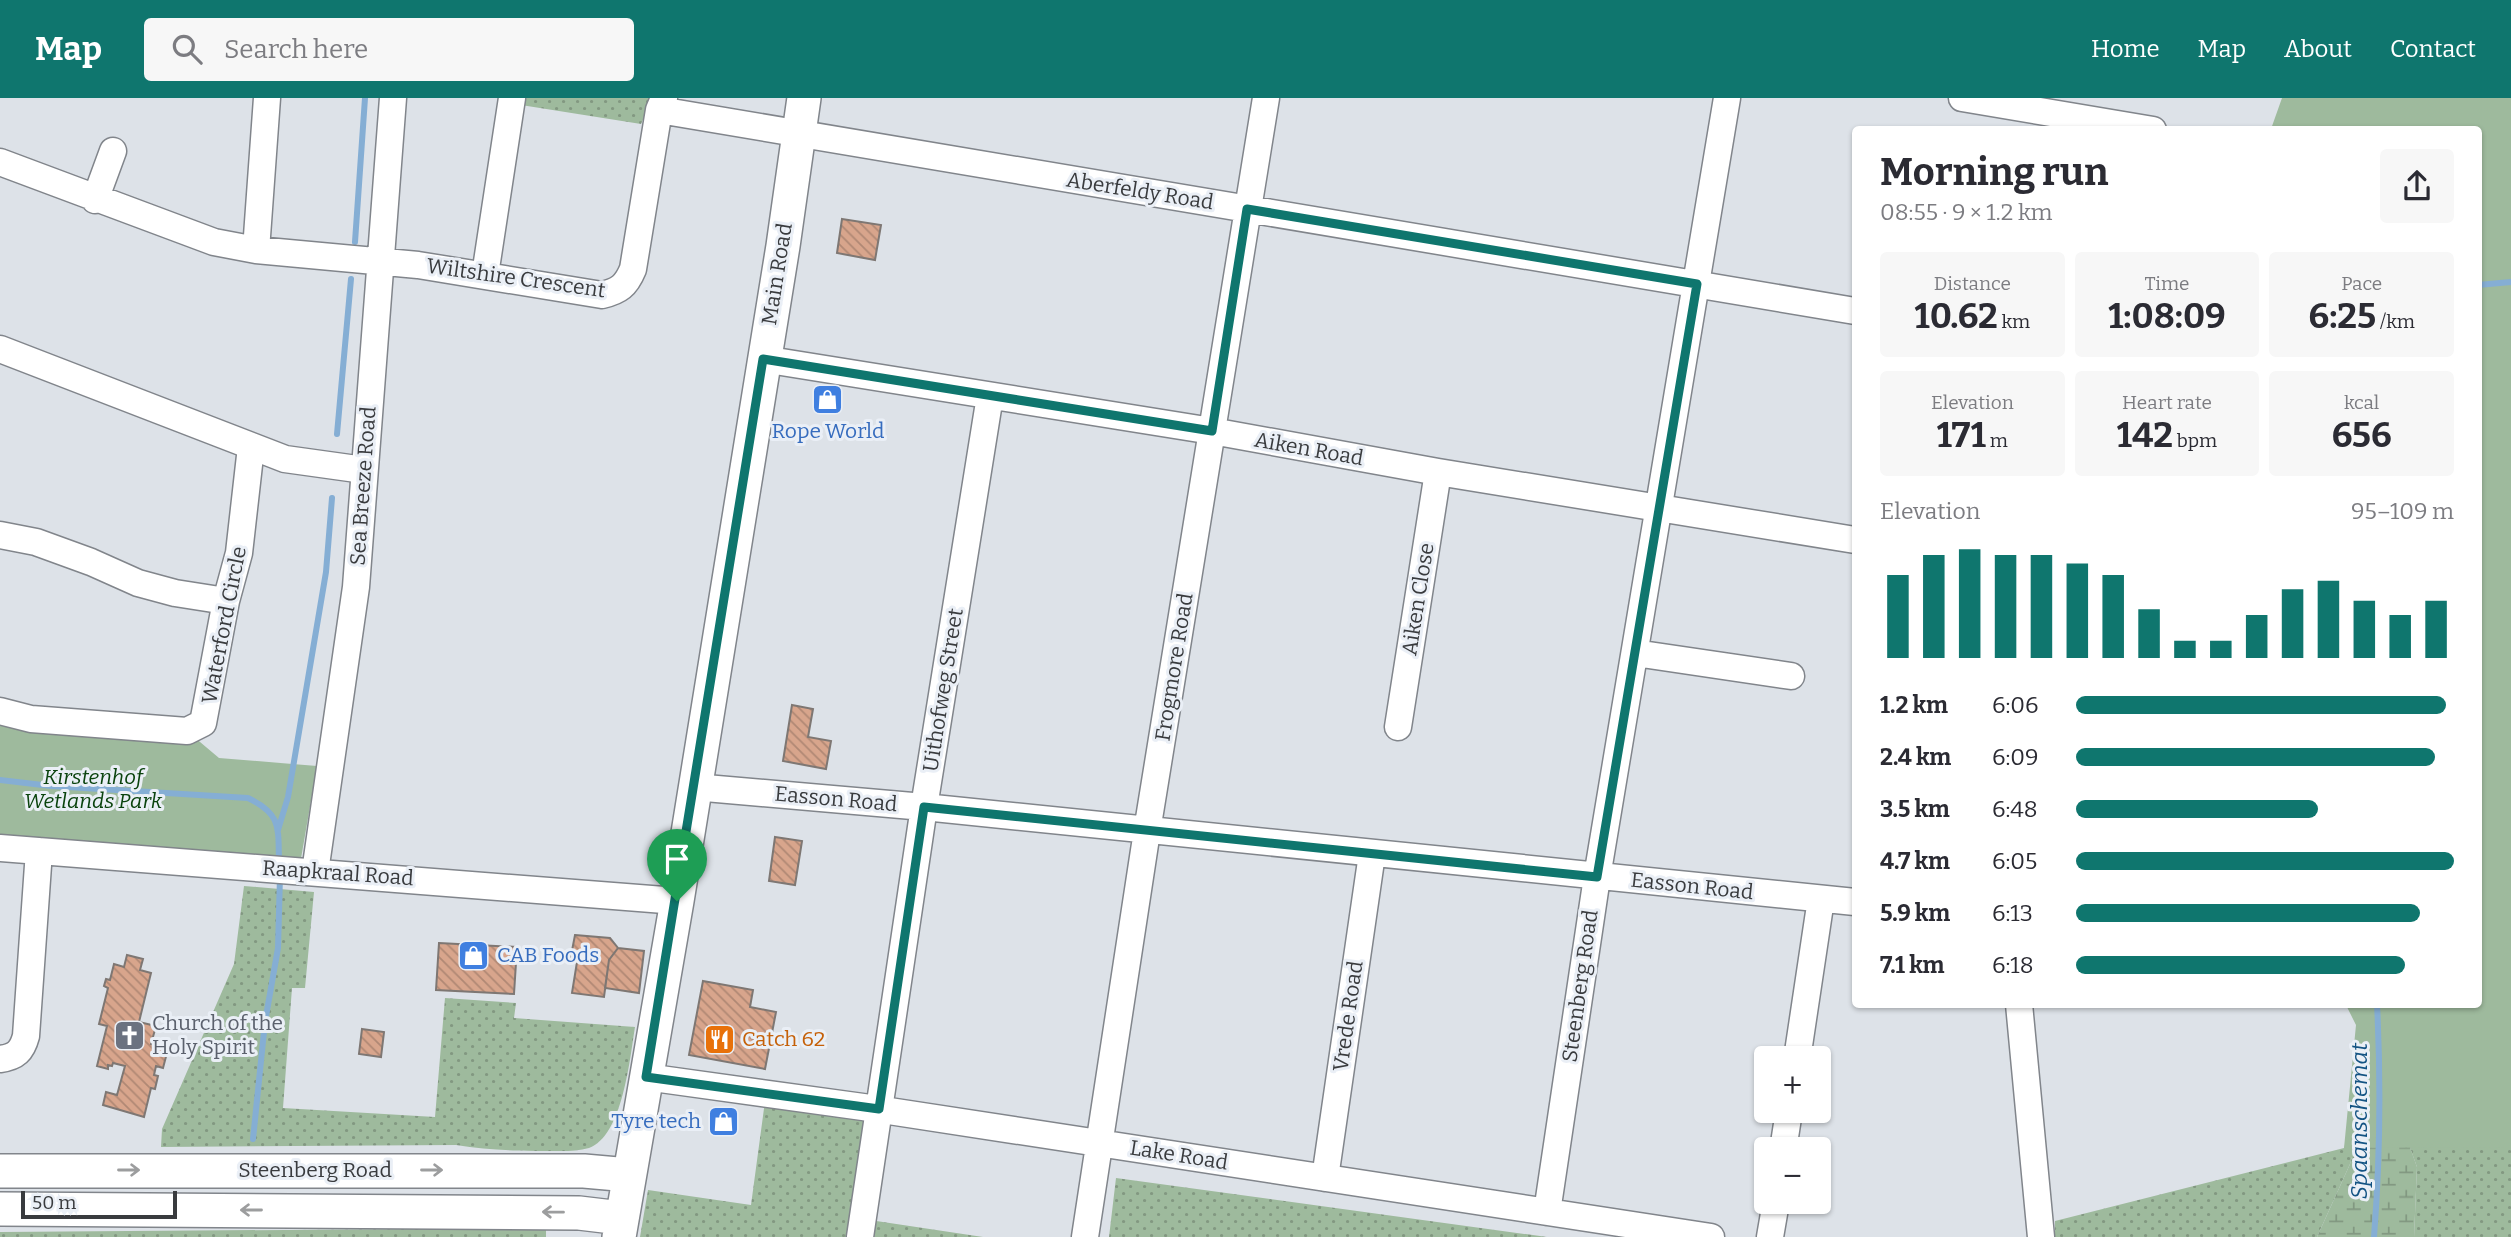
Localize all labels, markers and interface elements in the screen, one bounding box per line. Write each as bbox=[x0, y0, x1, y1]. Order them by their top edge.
search box bbox=[144, 18, 634, 81]
text: Map bbox=[35, 29, 102, 69]
icon: search bbox=[168, 30, 206, 68]
text: Search here bbox=[224, 34, 368, 65]
text: Home bbox=[2091, 35, 2160, 63]
text: Map bbox=[2198, 35, 2246, 63]
text: About bbox=[2284, 35, 2352, 63]
text: Contact bbox=[2390, 35, 2476, 63]
text: Morning run bbox=[1880, 149, 2108, 195]
button: share bbox=[2380, 149, 2454, 223]
street label: Aberfeldy Road bbox=[1065, 167, 1215, 215]
text: 08:55 · 9 × 1.2 km bbox=[1880, 198, 2053, 226]
street label: Main Road bbox=[756, 221, 798, 327]
street label: Wiltshire Crescent bbox=[425, 253, 607, 303]
text: Distance bbox=[1934, 272, 2011, 295]
text: Time bbox=[2145, 272, 2189, 295]
text: Pace bbox=[2341, 272, 2382, 295]
text: 10.62 bbox=[1915, 295, 1998, 337]
text: 1:08:09 bbox=[2108, 295, 2226, 337]
text: 6:25 bbox=[2309, 295, 2376, 337]
text: km bbox=[1998, 310, 2030, 333]
text: /km bbox=[2376, 310, 2415, 333]
shop icon: Rope World bbox=[811, 382, 845, 416]
text: Elevation bbox=[1931, 391, 2014, 414]
text: Heart rate bbox=[2122, 391, 2212, 414]
text: kcal bbox=[2344, 391, 2379, 414]
street label: Sea Breeze Road bbox=[344, 406, 382, 566]
text: 171 bbox=[1937, 414, 1986, 456]
text: 142 bbox=[2117, 414, 2173, 456]
text: 656 bbox=[2332, 414, 2392, 456]
place label: Rope World bbox=[771, 418, 885, 444]
street label: Aiken Road bbox=[1252, 427, 1366, 471]
text: m bbox=[1986, 429, 2008, 452]
text: bpm bbox=[2173, 429, 2217, 452]
text: Elevation bbox=[1880, 497, 1980, 525]
text: 95–109 m bbox=[2351, 497, 2454, 525]
street label: Aiken Close bbox=[1396, 541, 1440, 657]
street label: Waterford Circle bbox=[196, 544, 252, 706]
street label: Frogmore Road bbox=[1149, 591, 1199, 743]
street label: Uithofweg Street bbox=[917, 606, 969, 774]
text: 1.2 km bbox=[1880, 691, 1948, 719]
text: 6:06 bbox=[1992, 691, 2039, 719]
text: 2.4 km bbox=[1880, 743, 1951, 771]
text: 6:09 bbox=[1992, 743, 2039, 771]
park label: Kirstenhof Wetlands Park bbox=[24, 764, 163, 814]
street label: Easson Road bbox=[774, 781, 898, 817]
text: 3.5 km bbox=[1880, 795, 1950, 823]
text: 6:48 bbox=[1992, 795, 2038, 823]
pin bbox=[647, 829, 707, 901]
icon: arrive bbox=[658, 840, 696, 878]
text: 4.7 km bbox=[1880, 847, 1950, 875]
text: 6:05 bbox=[1992, 847, 2037, 875]
street label: Raapkraal Road bbox=[261, 855, 415, 891]
street label: Easson Road bbox=[1629, 867, 1755, 905]
text: 5.9 km bbox=[1880, 899, 1950, 927]
text: 6:13 bbox=[1992, 899, 2033, 927]
street label: Steenberg Road bbox=[1556, 908, 1604, 1064]
shop icon: CAB Foods bbox=[457, 938, 491, 972]
place label: CAB Foods bbox=[497, 942, 599, 968]
text: 7.1 km bbox=[1880, 951, 1944, 979]
text: 6:18 bbox=[1992, 951, 2034, 979]
street label: Vrede Road bbox=[1327, 959, 1369, 1073]
place label: Church of the Holy Spirit bbox=[152, 1010, 283, 1060]
church icon: Church of the Holy Spirit bbox=[112, 1018, 146, 1052]
restaurant icon: Catch 62 bbox=[702, 1022, 736, 1056]
place label: Catch 62 bbox=[742, 1026, 825, 1052]
water label: Spaanschemat bbox=[2345, 1042, 2373, 1199]
map controls bbox=[1754, 1046, 1831, 1214]
button: + bbox=[1754, 1046, 1831, 1123]
shop icon: Tyre tech bbox=[707, 1104, 741, 1138]
place label: Tyre tech bbox=[611, 1108, 701, 1134]
street label: Lake Road bbox=[1128, 1134, 1230, 1176]
button: − bbox=[1754, 1137, 1831, 1214]
street label: Steenberg Road bbox=[238, 1157, 392, 1183]
one-way arrow bbox=[117, 1163, 140, 1177]
one-way arrow bbox=[420, 1163, 443, 1177]
scale bar bbox=[21, 1188, 177, 1220]
text: 50 m bbox=[32, 1191, 76, 1214]
one-way arrow bbox=[240, 1203, 263, 1217]
one-way arrow bbox=[542, 1206, 565, 1219]

